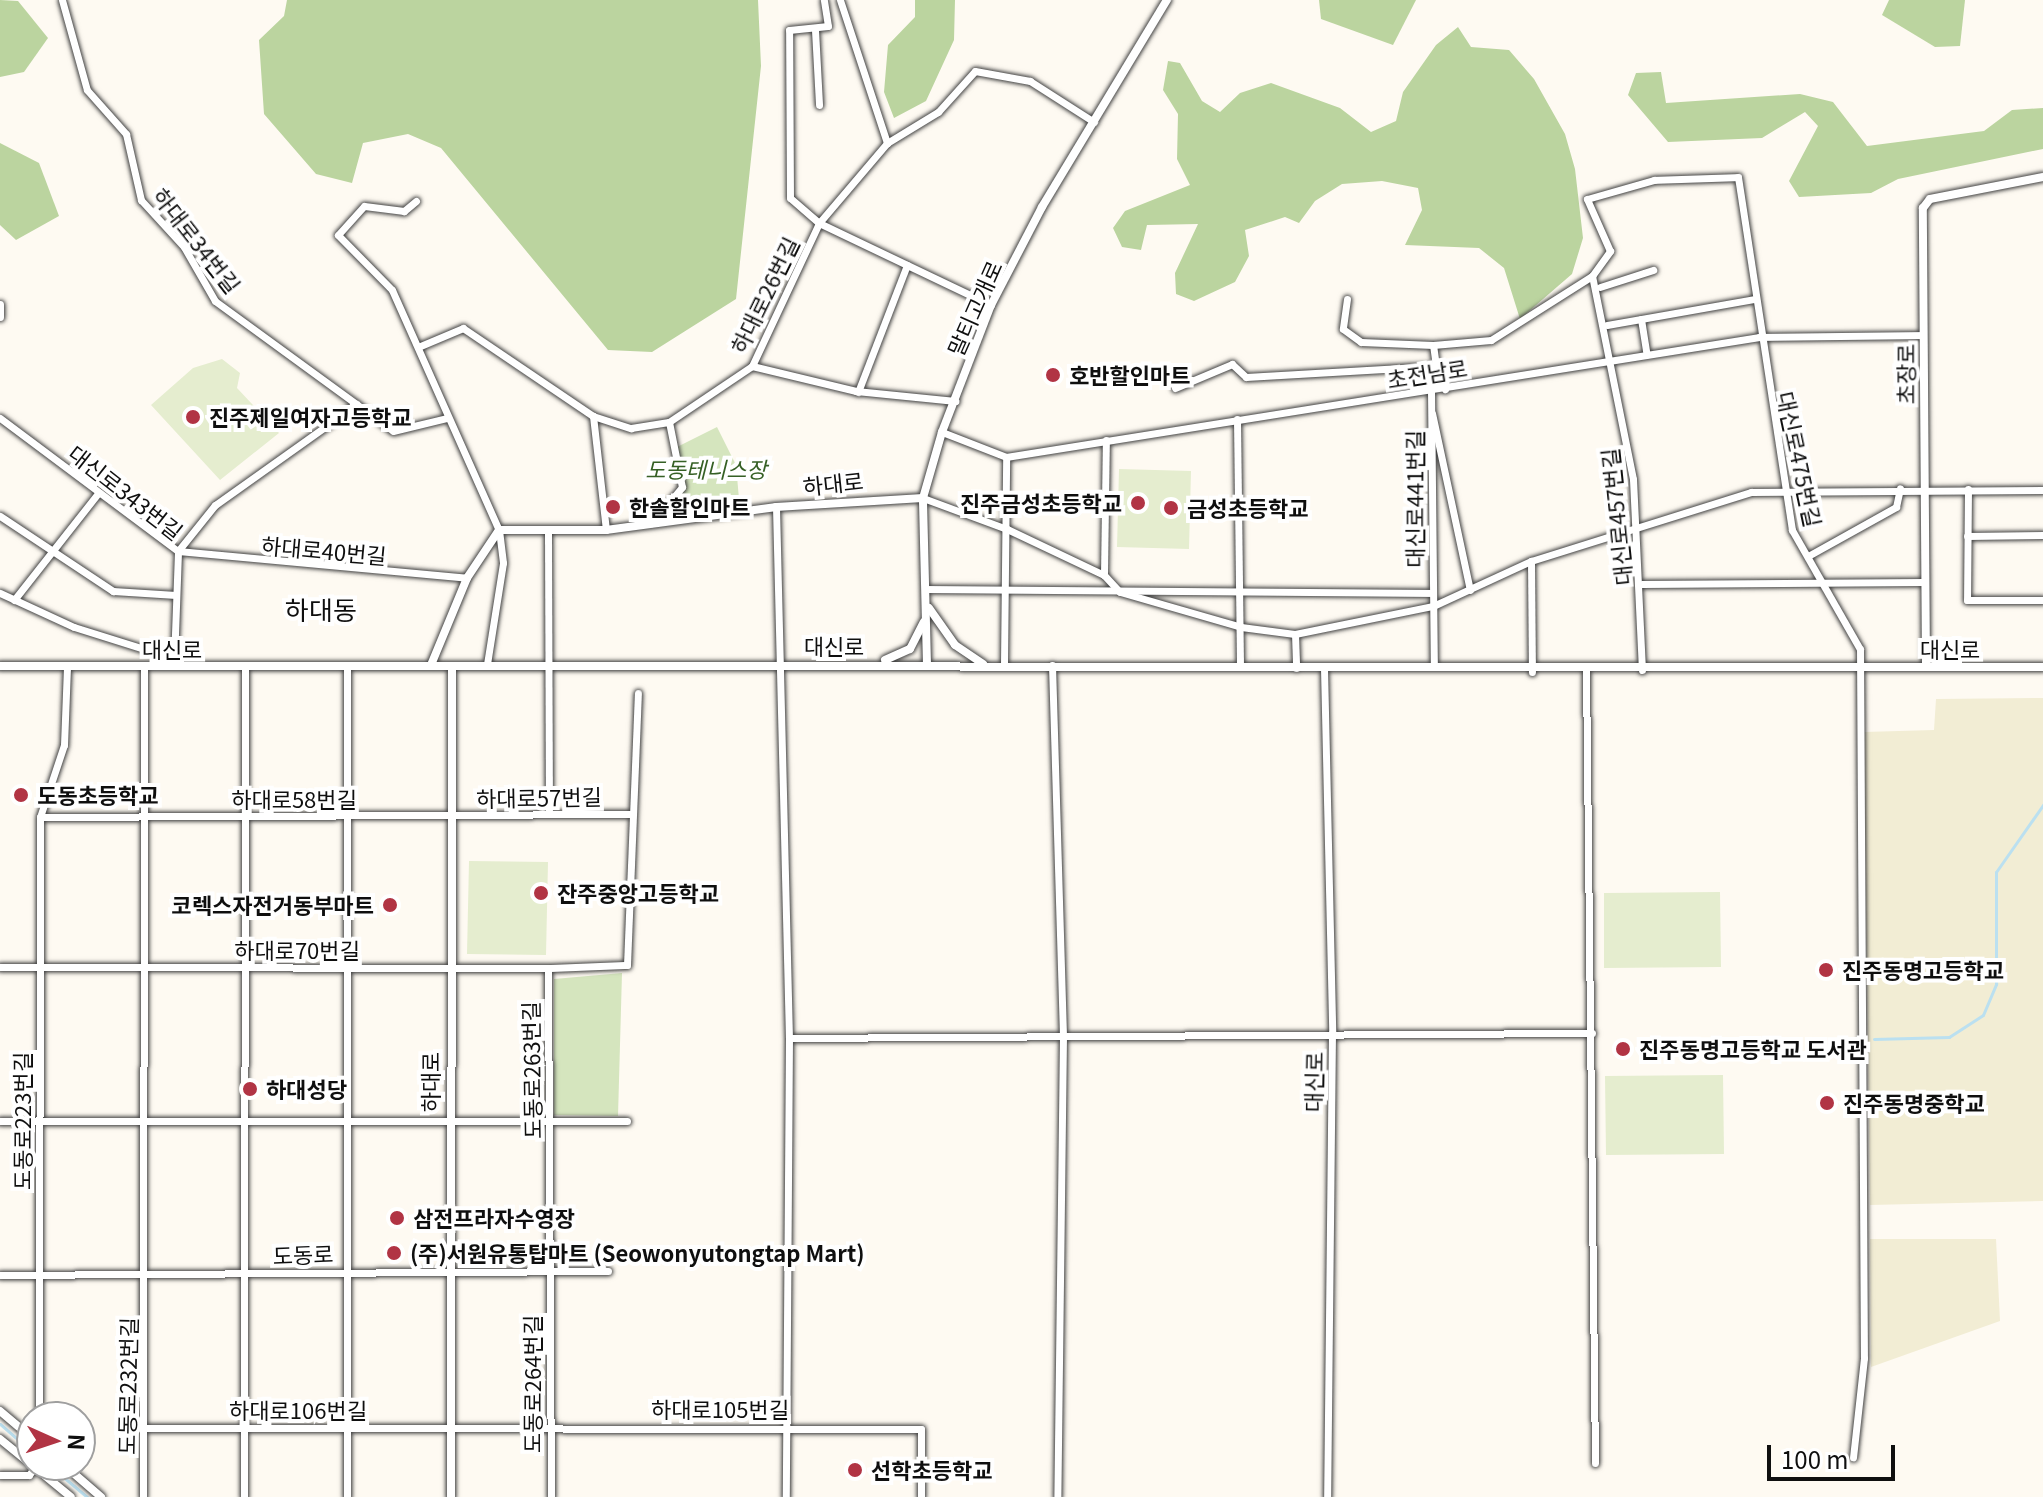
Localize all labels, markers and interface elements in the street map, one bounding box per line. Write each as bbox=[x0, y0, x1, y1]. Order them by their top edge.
street label: 하대로34번길 bbox=[148, 182, 246, 298]
street label: 하대로26번길 bbox=[725, 233, 803, 357]
street label: 말티고개로 bbox=[941, 256, 1007, 360]
street label: 초장로 bbox=[1892, 344, 1918, 404]
street label: 초전남로 bbox=[1385, 354, 1469, 392]
place label: 호반할인마트 bbox=[1069, 362, 1190, 388]
marker: 호반할인마트 bbox=[1044, 366, 1062, 384]
street label: 대신로475번길 bbox=[1773, 389, 1827, 529]
place label: 진주제일여자고등학교 bbox=[209, 404, 411, 430]
marker: 진주제일여자고등학교 bbox=[184, 408, 202, 426]
street label: 대신로441번길 bbox=[1401, 430, 1427, 568]
street label: 대신로343번길 bbox=[64, 439, 188, 545]
street label: 대신로457번길 bbox=[1596, 447, 1636, 587]
park label: 도동테니스장 bbox=[645, 456, 767, 482]
street label: 하대로 bbox=[801, 467, 865, 499]
place label: 진주금성초등학교 bbox=[960, 490, 1122, 516]
place label: 한솔할인마트 bbox=[629, 494, 750, 520]
marker: 진주금성초등학교 bbox=[1129, 494, 1147, 512]
place label: 금성초등학교 bbox=[1187, 495, 1308, 521]
marker: 한솔할인마트 bbox=[604, 498, 622, 516]
marker: 금성초등학교 bbox=[1162, 499, 1180, 517]
street label: 하대로40번길 bbox=[260, 531, 388, 569]
district label: 하대동 bbox=[285, 593, 357, 625]
street label: 대신로 bbox=[804, 633, 864, 659]
street label: 대신로 bbox=[142, 636, 202, 662]
street label: 대신로 bbox=[1920, 636, 1980, 662]
place label: 도동초등학교 bbox=[37, 782, 158, 808]
street label: 하대로57번길 bbox=[476, 783, 602, 811]
marker: 도동초등학교 bbox=[12, 786, 30, 804]
street label: 하대로58번길 bbox=[231, 786, 357, 812]
place label: 잔주중앙고등학교 bbox=[557, 880, 719, 906]
marker: 잔주중앙고등학교 bbox=[532, 884, 550, 902]
place label: 코렉스자전거동부마트 bbox=[172, 892, 374, 918]
marker: 코렉스자전거동부마트 bbox=[381, 896, 399, 914]
street label: 하대로70번길 bbox=[234, 937, 360, 963]
place label: 진주동명고등학교 bbox=[1842, 957, 2004, 983]
marker: 진주동명고등학교 bbox=[1817, 961, 1835, 979]
street label: 도동로263번길 bbox=[517, 1001, 545, 1139]
place label: 진주동명고등학교 도서관 bbox=[1639, 1036, 1867, 1062]
marker: 진주동명고등학교 도서관 bbox=[1614, 1040, 1632, 1058]
street label: 대신로 bbox=[1299, 1051, 1327, 1113]
street label: 도동로223번길 bbox=[9, 1052, 35, 1190]
street label: 하대로 bbox=[417, 1052, 443, 1112]
place label: 하대성당 bbox=[266, 1076, 347, 1102]
marker: 하대성당 bbox=[241, 1080, 259, 1098]
place label: 진주동명중학교 bbox=[1843, 1090, 1985, 1116]
marker: 진주동명중학교 bbox=[1818, 1094, 1836, 1112]
place label: 삼전프라자수영장 bbox=[413, 1205, 575, 1231]
marker: 삼전프라자수영장 bbox=[388, 1209, 406, 1227]
street label: 도동로 bbox=[272, 1240, 334, 1268]
place label: (주)서원유통탑마트 (Seowonyutongtap Mart) bbox=[410, 1240, 864, 1266]
marker: (주)서원유통탑마트 (Seowonyutongtap Mart) bbox=[385, 1244, 403, 1262]
street label: 도동로264번길 bbox=[519, 1315, 545, 1453]
street label: 도동로232번길 bbox=[113, 1317, 141, 1455]
street label: 하대로105번길 bbox=[651, 1396, 789, 1422]
street label: 하대로106번길 bbox=[229, 1397, 367, 1423]
north arrow bbox=[16, 1401, 96, 1481]
scale bar bbox=[1771, 1429, 1899, 1479]
text: N bbox=[62, 1433, 94, 1451]
text: 100 m bbox=[1781, 1441, 1849, 1476]
place label: 선학초등학교 bbox=[871, 1457, 992, 1483]
marker: 선학초등학교 bbox=[846, 1461, 864, 1479]

